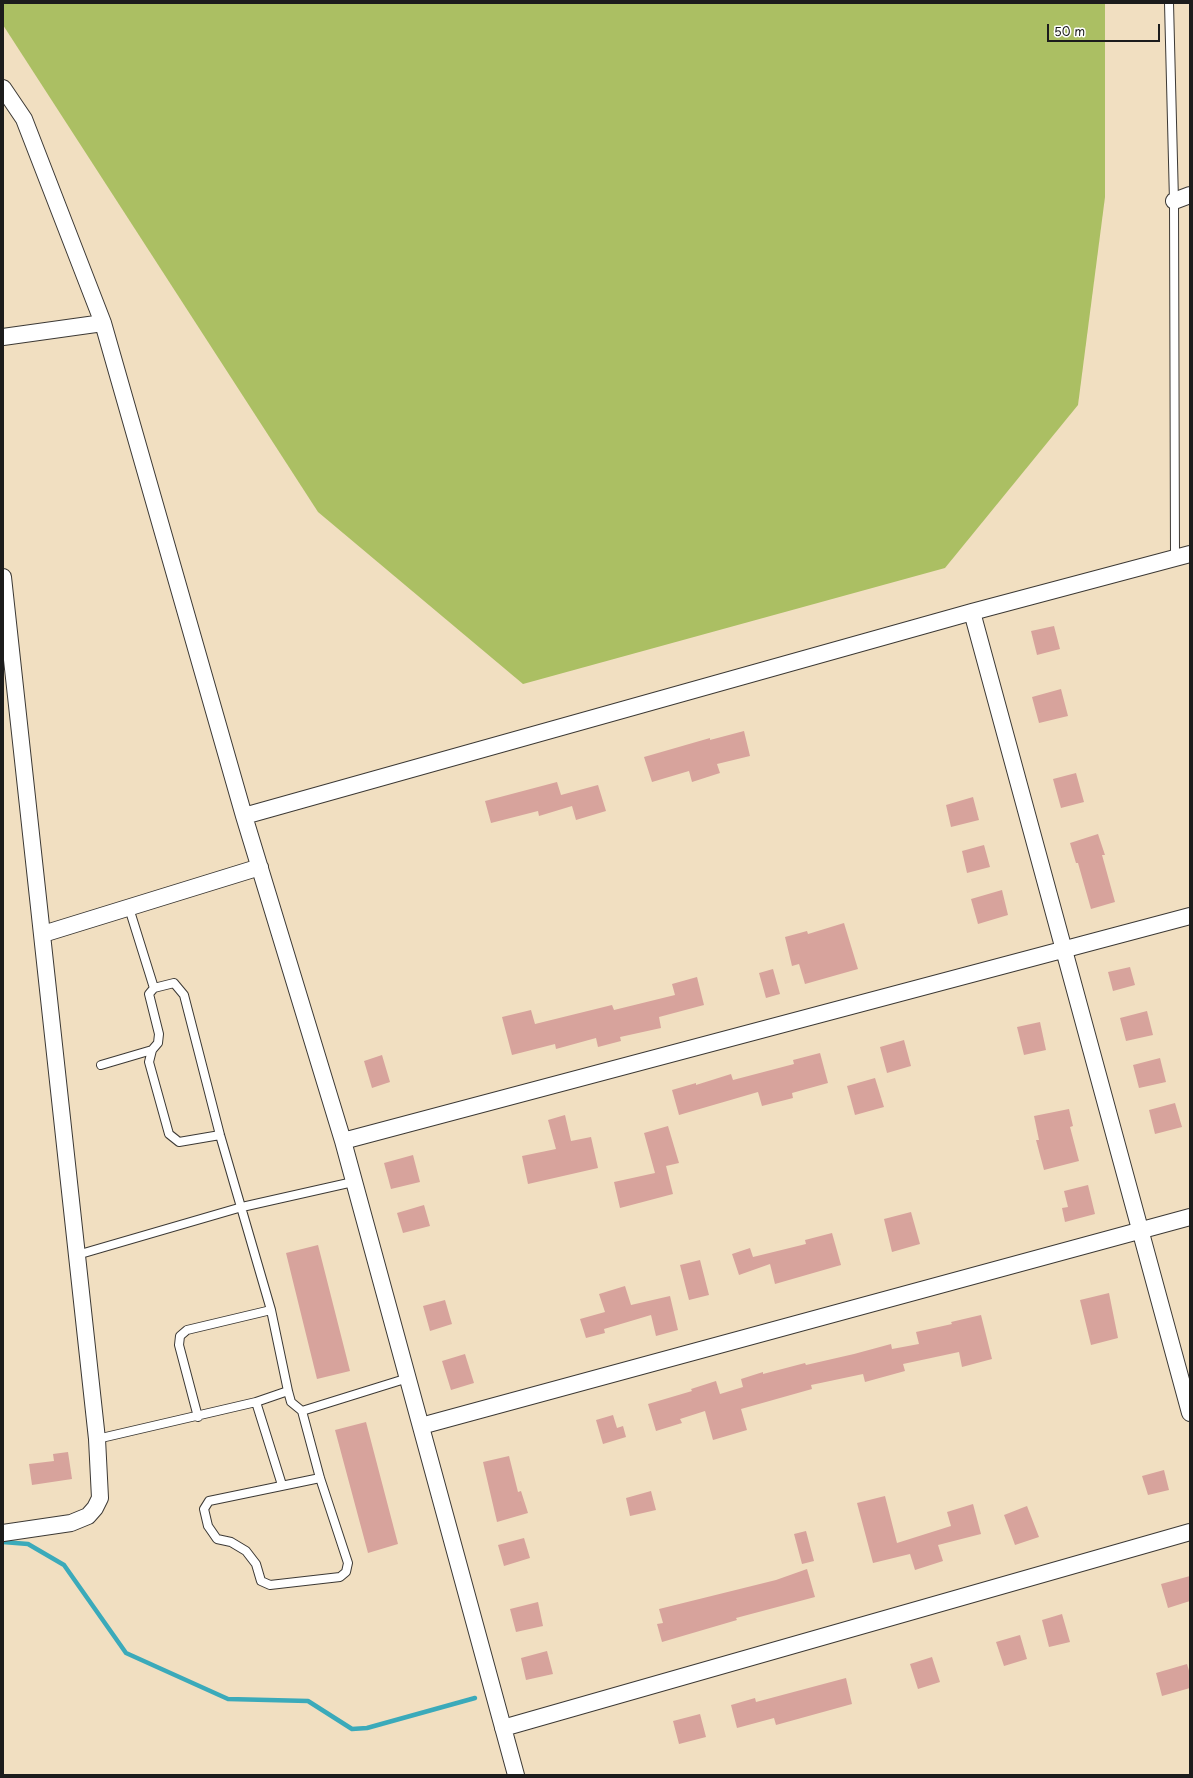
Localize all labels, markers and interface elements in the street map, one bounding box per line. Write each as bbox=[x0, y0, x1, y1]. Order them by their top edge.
scale bar bbox=[1049, 16, 1162, 42]
text: 50 m bbox=[1054, 22, 1085, 40]

